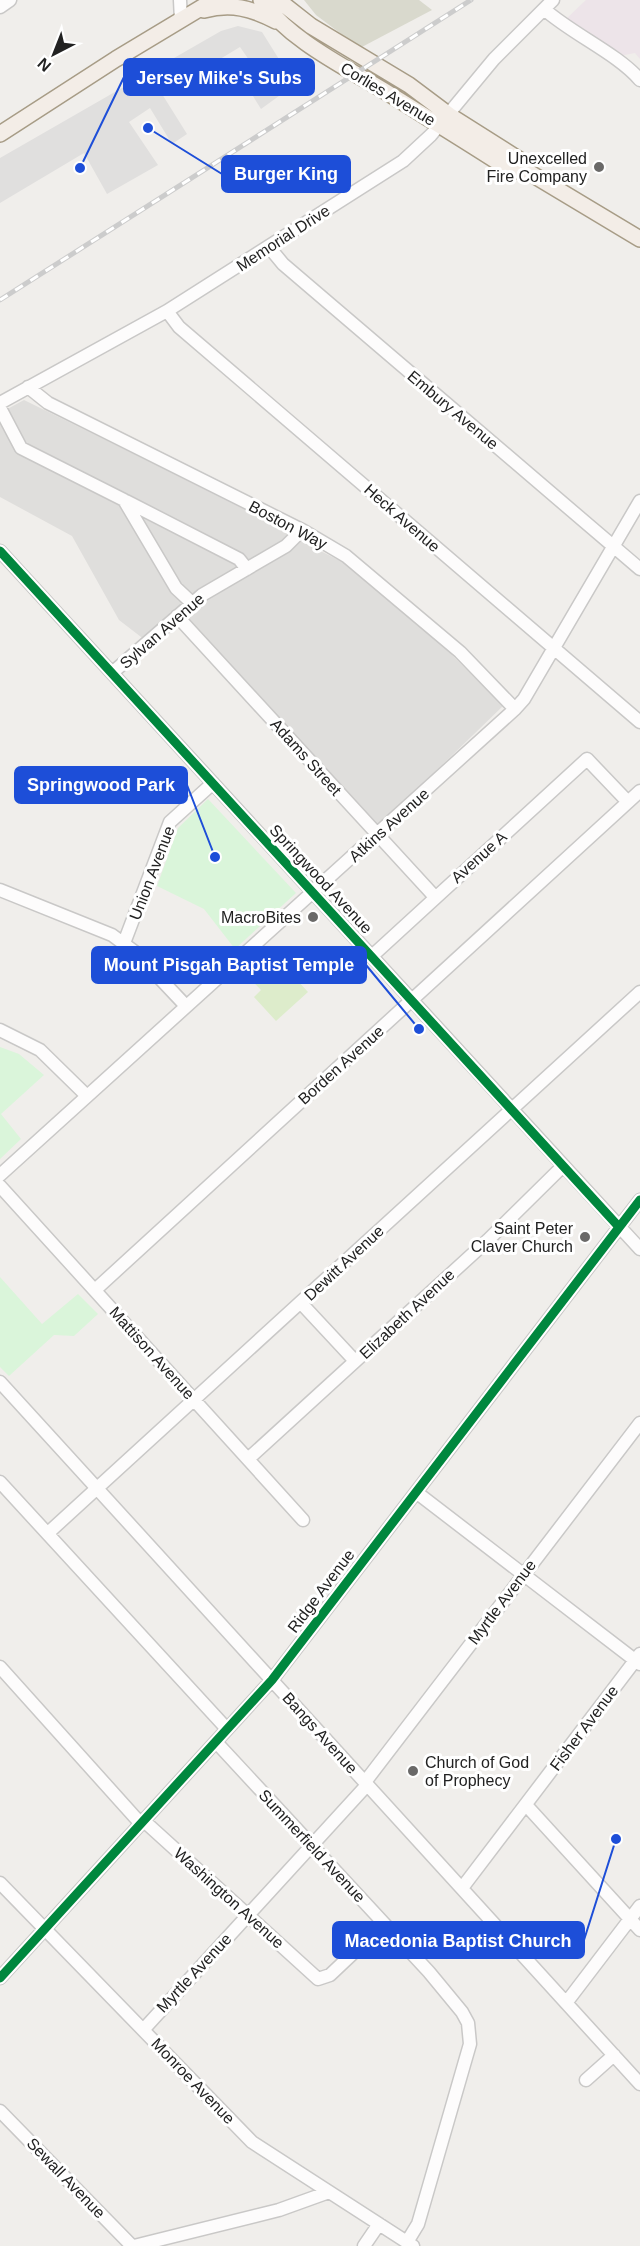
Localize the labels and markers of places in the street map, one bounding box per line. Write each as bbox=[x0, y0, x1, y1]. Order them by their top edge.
callout: Jersey Mike's Subs bbox=[124, 59, 314, 95]
place label: Unexcelled Fire Company bbox=[487, 150, 587, 185]
callout: Burger King bbox=[222, 156, 350, 192]
marker: Unexcelled Fire Company bbox=[592, 160, 606, 174]
callout: Springwood Park bbox=[15, 767, 187, 803]
place label: MacroBites bbox=[221, 909, 301, 926]
marker: MacroBites bbox=[306, 910, 320, 924]
callout: Mount Pisgah Baptist Temple bbox=[92, 947, 366, 983]
place label: Saint Peter Claver Church bbox=[471, 1220, 574, 1255]
marker: Saint Peter Claver Church bbox=[578, 1230, 592, 1244]
place label: Church of God of Prophecy bbox=[425, 1754, 529, 1789]
marker: Church of God of Prophecy bbox=[406, 1764, 420, 1778]
callout: Macedonia Baptist Church bbox=[333, 1922, 584, 1958]

